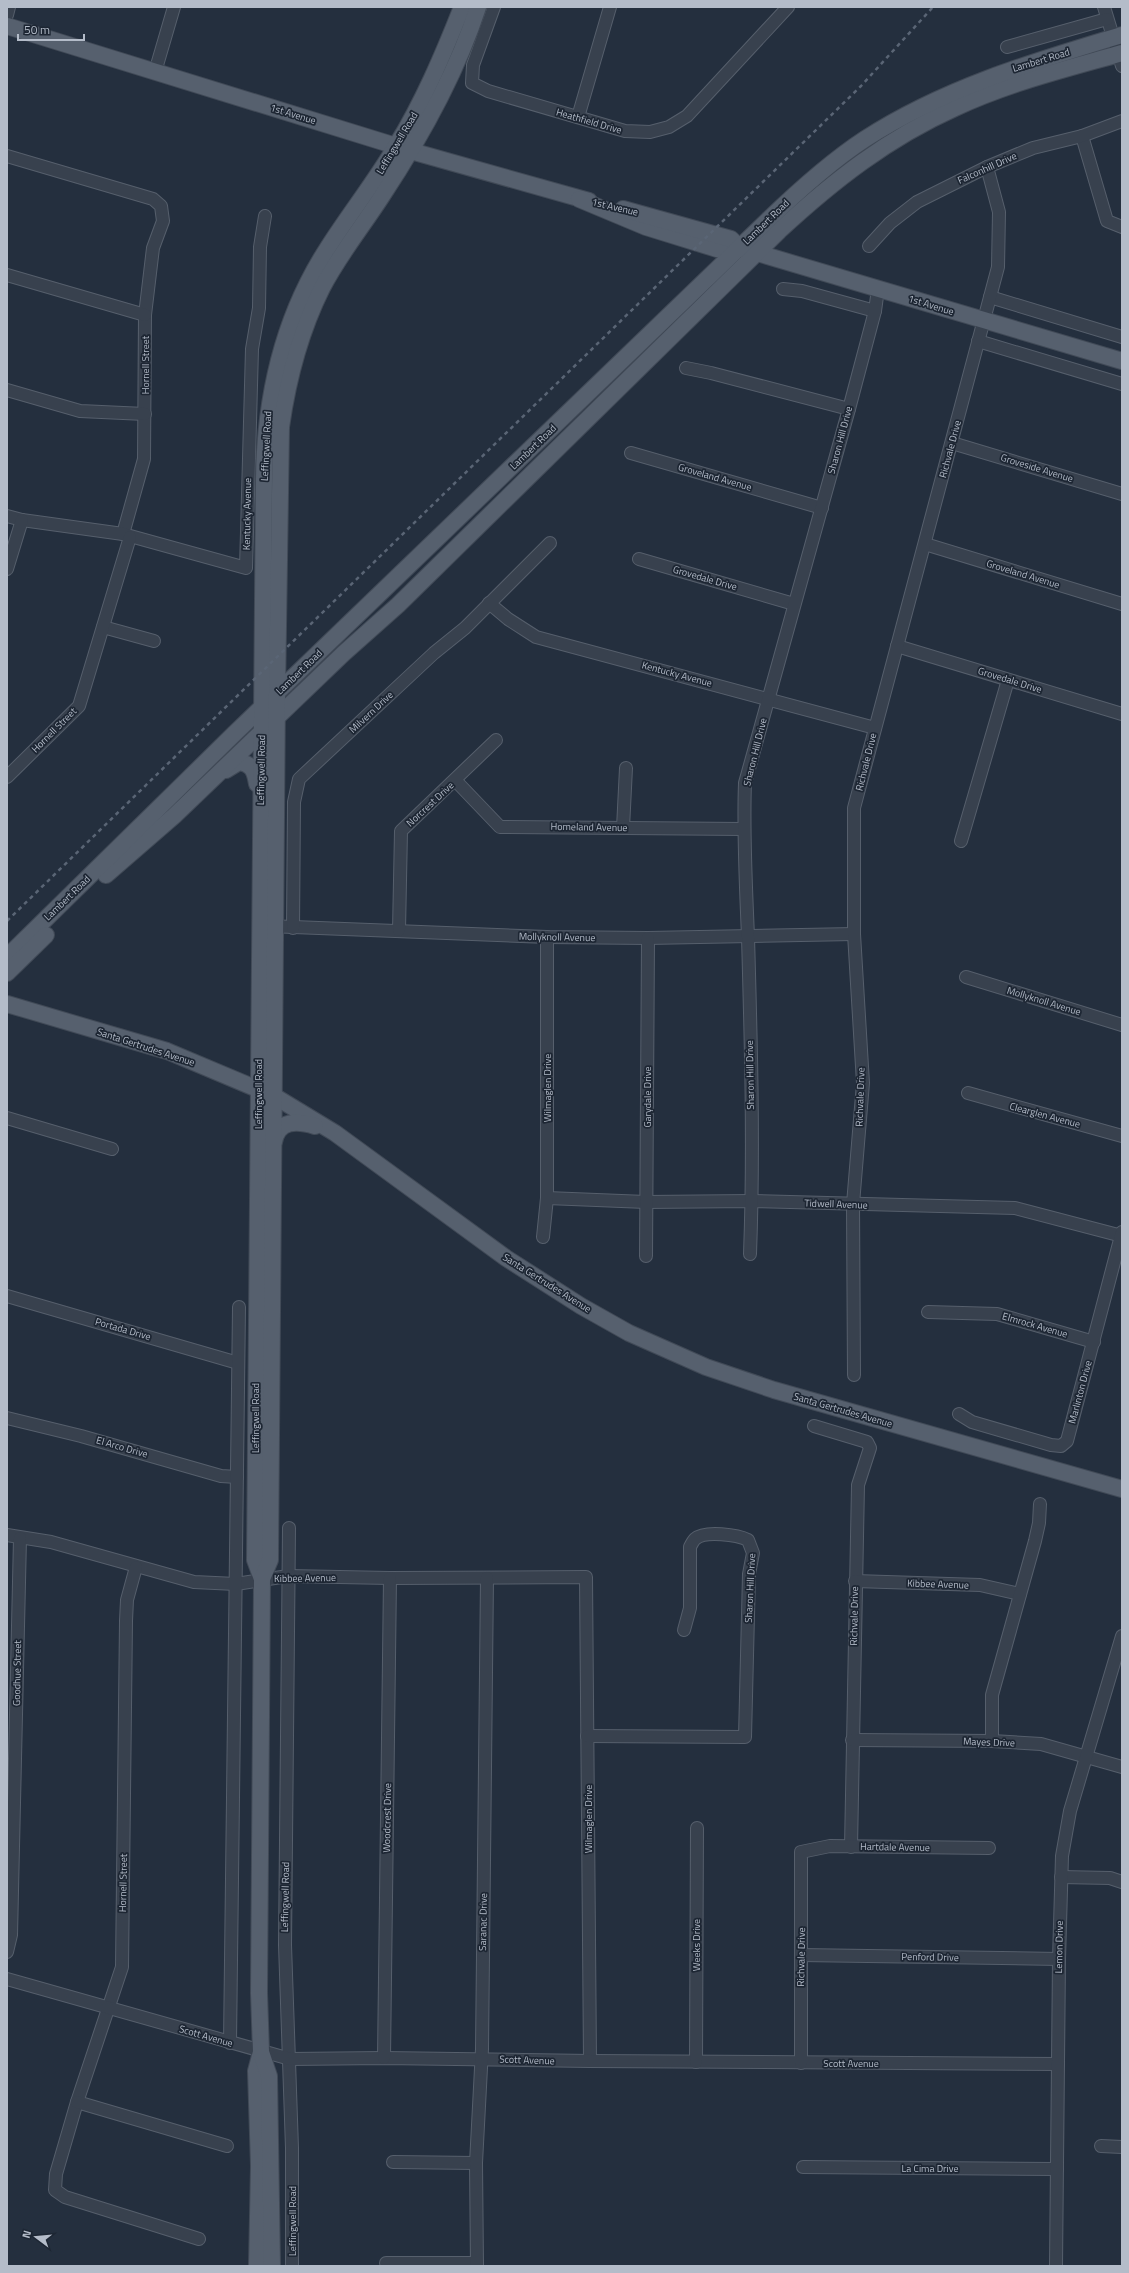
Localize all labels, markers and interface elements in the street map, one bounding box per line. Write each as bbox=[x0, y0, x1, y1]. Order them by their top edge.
scale bar bbox=[18, 16, 84, 42]
text: 50 m bbox=[24, 20, 50, 39]
street label: Lambert Road bbox=[1010, 44, 1072, 76]
street label: 1st Avenue bbox=[268, 100, 318, 128]
street label: Heathfield Drive bbox=[554, 104, 624, 138]
street label: Leffingwell Road bbox=[372, 109, 422, 177]
street label: Falconhill Drive bbox=[955, 148, 1019, 188]
street label: 1st Avenue bbox=[590, 194, 640, 220]
street label: Lambert Road bbox=[739, 196, 793, 248]
street label: 1st Avenue bbox=[906, 291, 956, 319]
street label: Hornell Street bbox=[138, 335, 153, 394]
street label: Sharon Hill Drive bbox=[824, 404, 856, 476]
street label: Leffingwell Road bbox=[257, 411, 275, 481]
street label: Richvale Drive bbox=[935, 418, 965, 480]
street label: Lambert Road bbox=[506, 421, 560, 473]
street label: Groveside Avenue bbox=[999, 450, 1075, 486]
street label: Groveland Avenue bbox=[676, 459, 754, 495]
street label: Kentucky Avenue bbox=[239, 478, 255, 550]
street label: Groveland Avenue bbox=[984, 556, 1062, 592]
street label: Grovedale Drive bbox=[671, 562, 739, 594]
street label: Lambert Road bbox=[272, 646, 326, 698]
street label: Kentucky Avenue bbox=[640, 657, 714, 691]
street label: Grovedale Drive bbox=[976, 663, 1044, 697]
street label: Milvern Drive bbox=[346, 688, 396, 736]
street label: Hornell Street bbox=[28, 704, 80, 756]
street label: Sharon Hill Drive bbox=[739, 716, 771, 788]
street label: Richvale Drive bbox=[852, 731, 880, 793]
street label: Leffingwell Road bbox=[253, 735, 269, 805]
street label: Norcrest Drive bbox=[403, 778, 457, 830]
street label: Homeland Avenue bbox=[550, 819, 628, 835]
street label: Lambert Road bbox=[40, 872, 94, 924]
street label: Mollyknoll Avenue bbox=[519, 929, 595, 945]
street label: Mollyknoll Avenue bbox=[1005, 983, 1083, 1019]
street label: Santa Gertrudes Avenue bbox=[95, 1024, 197, 1070]
street label: Sharon Hill Drive bbox=[742, 1040, 758, 1110]
street label: Wilmaglen Drive bbox=[540, 1054, 555, 1122]
street label: Leffingwell Road bbox=[251, 1059, 266, 1129]
street label: Garydale Drive bbox=[640, 1066, 655, 1128]
street label: Richvale Drive bbox=[851, 1067, 869, 1127]
street label: Clearglen Avenue bbox=[1008, 1098, 1082, 1132]
street label: Tidwell Avenue bbox=[804, 1195, 868, 1213]
street label: Santa Gertrudes Avenue bbox=[500, 1250, 594, 1316]
street label: Elmrock Avenue bbox=[1000, 1308, 1070, 1342]
street label: Portada Drive bbox=[93, 1314, 153, 1344]
street label: Marlinton Drive bbox=[1064, 1359, 1096, 1425]
street label: Leffingwell Road bbox=[248, 1383, 263, 1453]
street label: Santa Gertrudes Avenue bbox=[792, 1389, 894, 1431]
street label: El Arco Drive bbox=[94, 1432, 150, 1462]
street label: Sharon Hill Drive bbox=[741, 1553, 759, 1623]
street label: Kibbee Avenue bbox=[274, 1570, 336, 1586]
street label: Kibbee Avenue bbox=[907, 1575, 969, 1593]
street label: Richvale Drive bbox=[846, 1586, 862, 1646]
street label: Goodhue Street bbox=[9, 1640, 25, 1706]
street label: Mayes Drive bbox=[963, 1734, 1015, 1750]
street label: Woodcrest Drive bbox=[379, 1783, 395, 1853]
street label: Wilmaglen Drive bbox=[581, 1785, 596, 1853]
street label: Hartdale Avenue bbox=[860, 1839, 930, 1855]
street label: Hornell Street bbox=[115, 1853, 131, 1912]
street label: Leffingwell Road bbox=[277, 1862, 293, 1932]
street label: Saranac Drive bbox=[475, 1893, 491, 1951]
street label: Weeks Drive bbox=[689, 1919, 704, 1971]
street label: Lemon Drive bbox=[1051, 1920, 1067, 1974]
street label: Richvale Drive bbox=[793, 1927, 809, 1987]
street label: Penford Drive bbox=[901, 1949, 959, 1965]
street label: Scott Avenue bbox=[177, 2021, 235, 2051]
street label: Scott Avenue bbox=[499, 2052, 555, 2068]
street label: Scott Avenue bbox=[823, 2056, 879, 2071]
street label: La Cima Drive bbox=[901, 2161, 959, 2176]
street label: Leffingwell Road bbox=[285, 2186, 300, 2256]
north arrow bbox=[16, 2217, 56, 2257]
text: N bbox=[18, 2228, 35, 2240]

